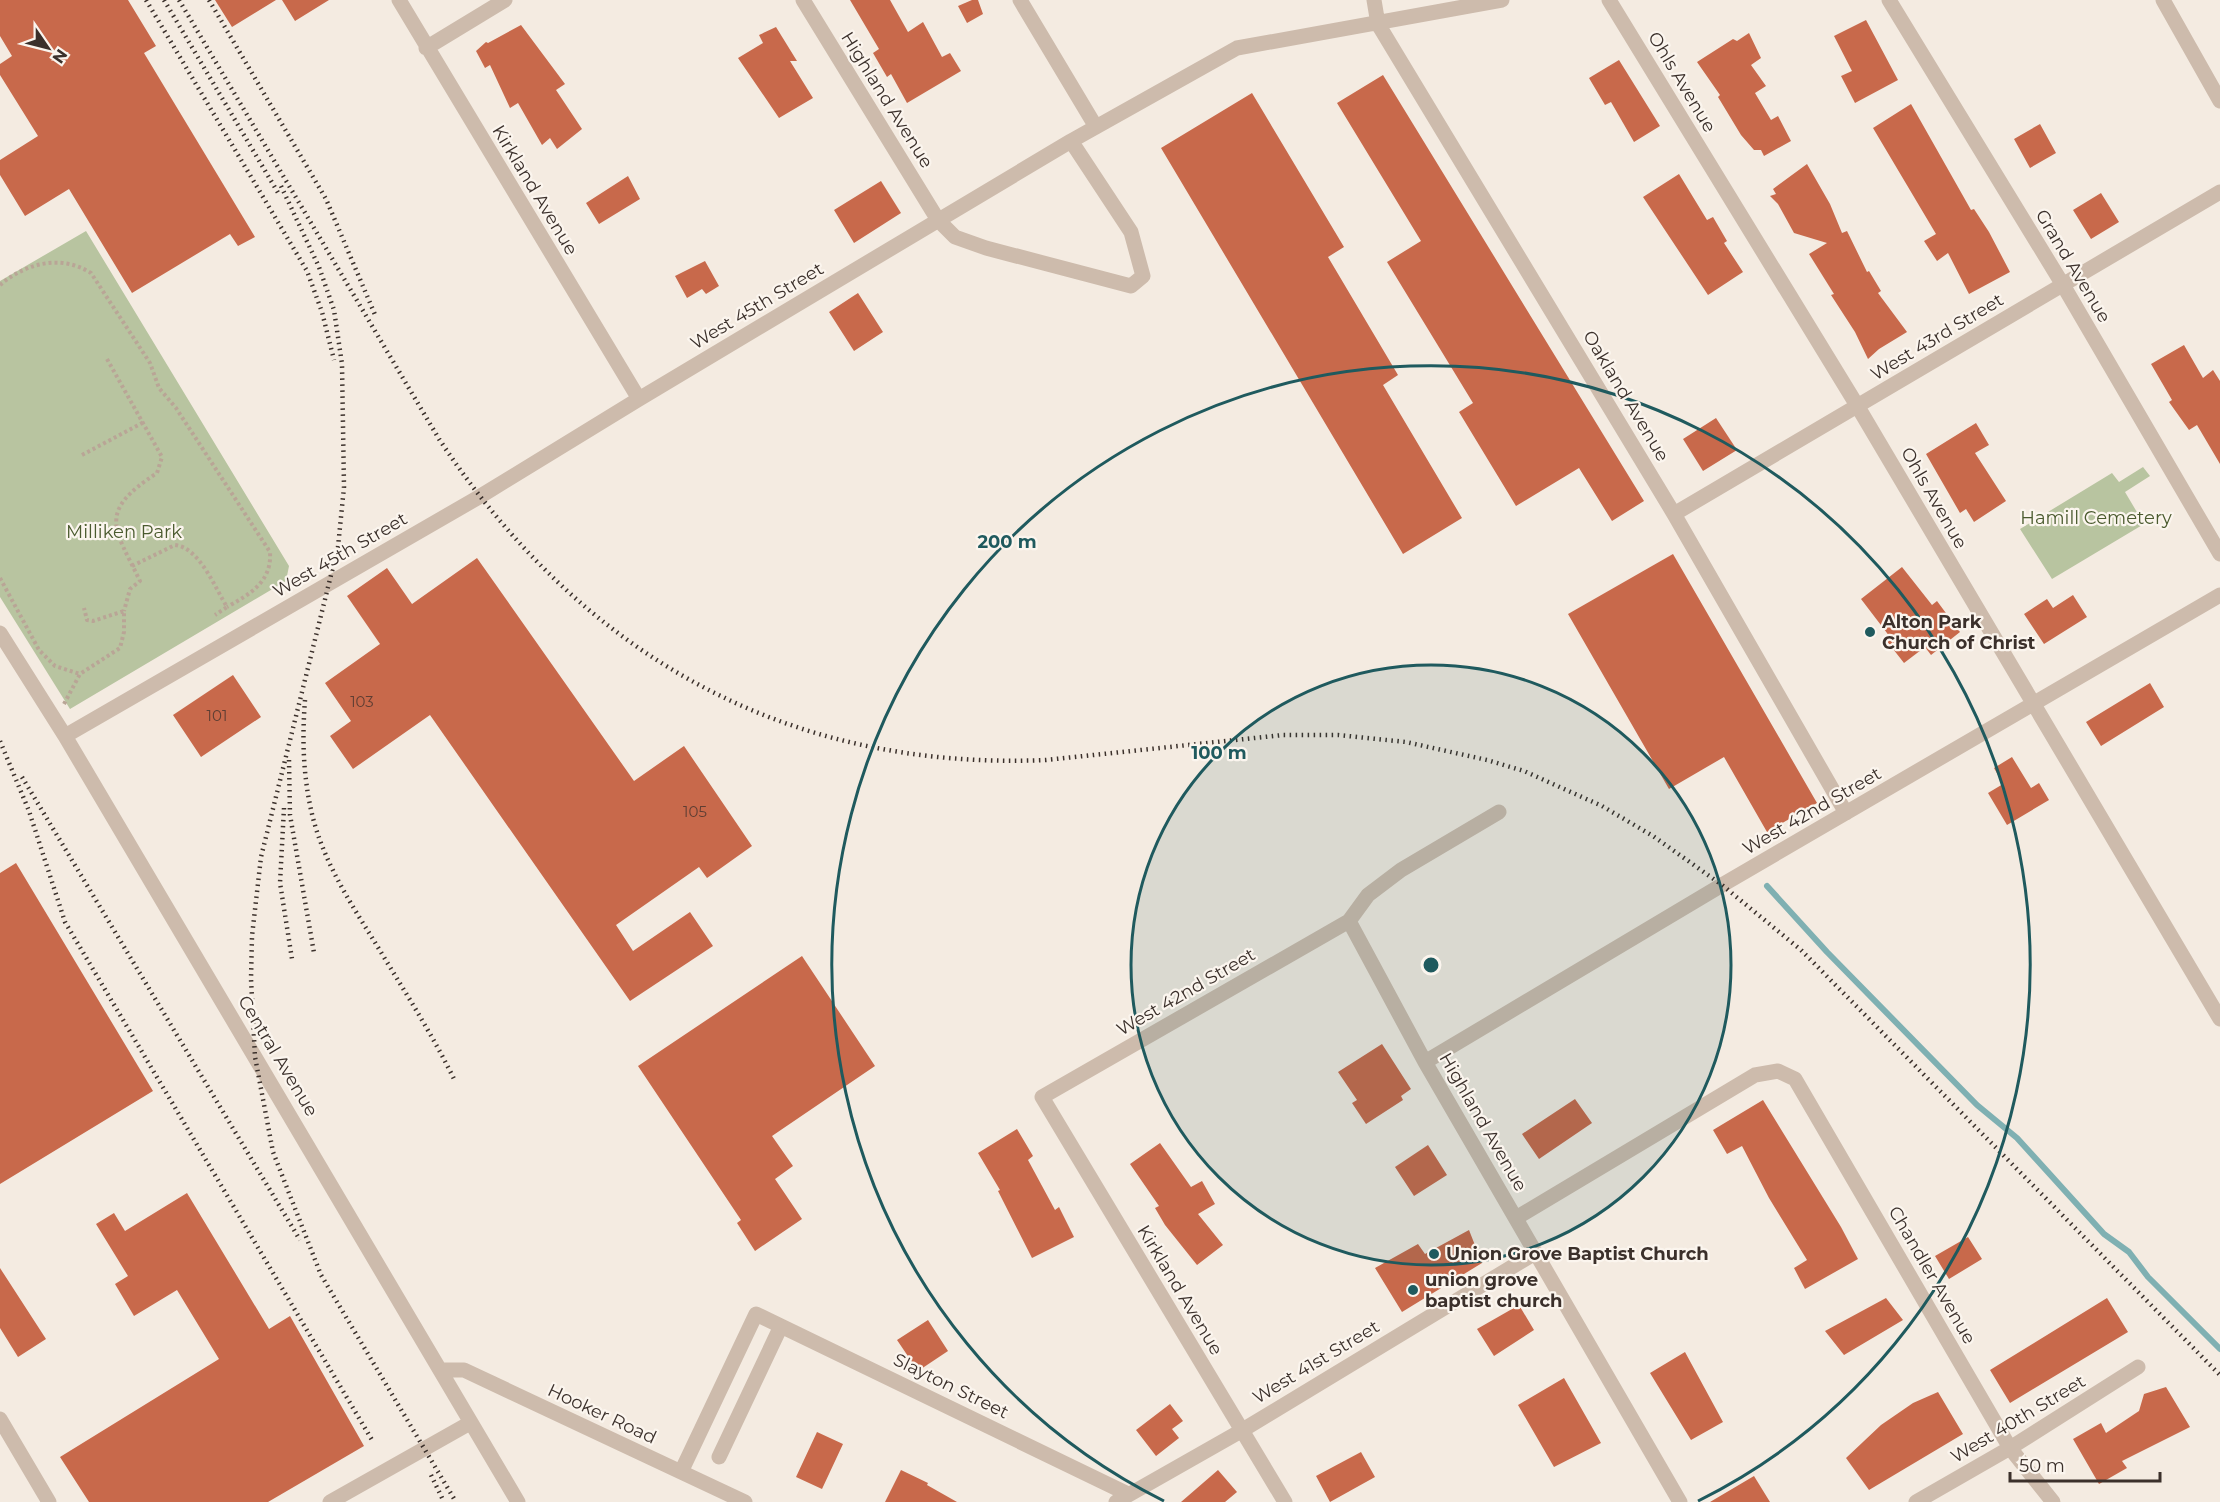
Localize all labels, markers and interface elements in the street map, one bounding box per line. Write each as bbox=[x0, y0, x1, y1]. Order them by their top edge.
north arrow bbox=[18, 18, 78, 78]
street label: Highland Avenue bbox=[836, 28, 938, 172]
street label: Ohls Avenue bbox=[1643, 28, 1721, 136]
text: N bbox=[48, 46, 71, 67]
street label: Kirkland Avenue bbox=[487, 121, 583, 259]
street label: Grand Avenue bbox=[2031, 205, 2115, 327]
street label: West 45th Street bbox=[686, 258, 828, 354]
street label: West 43rd Street bbox=[1867, 289, 2007, 385]
street label: Oakland Avenue bbox=[1578, 326, 1674, 466]
street label: Ohls Avenue bbox=[1896, 443, 1972, 553]
park label: Hamill Cemetery bbox=[2020, 507, 2172, 529]
street label: West 45th Street bbox=[269, 508, 411, 602]
park label: Milliken Park bbox=[66, 521, 182, 543]
text: 200 m bbox=[977, 531, 1037, 553]
place label: Alton Park Church of Christ bbox=[1881, 611, 2036, 654]
marker: Alton Park Church of Christ bbox=[1863, 625, 1877, 639]
house number: 103 bbox=[350, 692, 374, 711]
house number: 101 bbox=[207, 706, 227, 725]
text: 100 m bbox=[1191, 742, 1247, 764]
street label: West 42nd Street bbox=[1739, 762, 1885, 860]
house number: 105 bbox=[683, 802, 707, 821]
street label: West 42nd Street bbox=[1113, 943, 1259, 1041]
centre of rings bbox=[1421, 955, 1441, 975]
street label: Central Avenue bbox=[233, 991, 323, 1121]
street label: Highland Avenue bbox=[1434, 1049, 1532, 1195]
street label: Chandler Avenue bbox=[1884, 1202, 1980, 1348]
street label: Kirkland Avenue bbox=[1132, 1221, 1228, 1359]
place label: Union Grove Baptist Church bbox=[1446, 1243, 1709, 1265]
marker: Union Grove Baptist Church bbox=[1427, 1247, 1441, 1261]
place label: union grove baptist church bbox=[1425, 1269, 1563, 1312]
marker: union grove baptist church bbox=[1406, 1283, 1420, 1297]
street label: West 41st Street bbox=[1249, 1316, 1383, 1408]
street label: Slayton Street bbox=[890, 1349, 1012, 1423]
street label: West 40th Street bbox=[1947, 1370, 2089, 1468]
street label: Hooker Road bbox=[544, 1379, 660, 1449]
scale bar bbox=[2010, 1445, 2160, 1483]
text: 50 m bbox=[2019, 1455, 2065, 1477]

